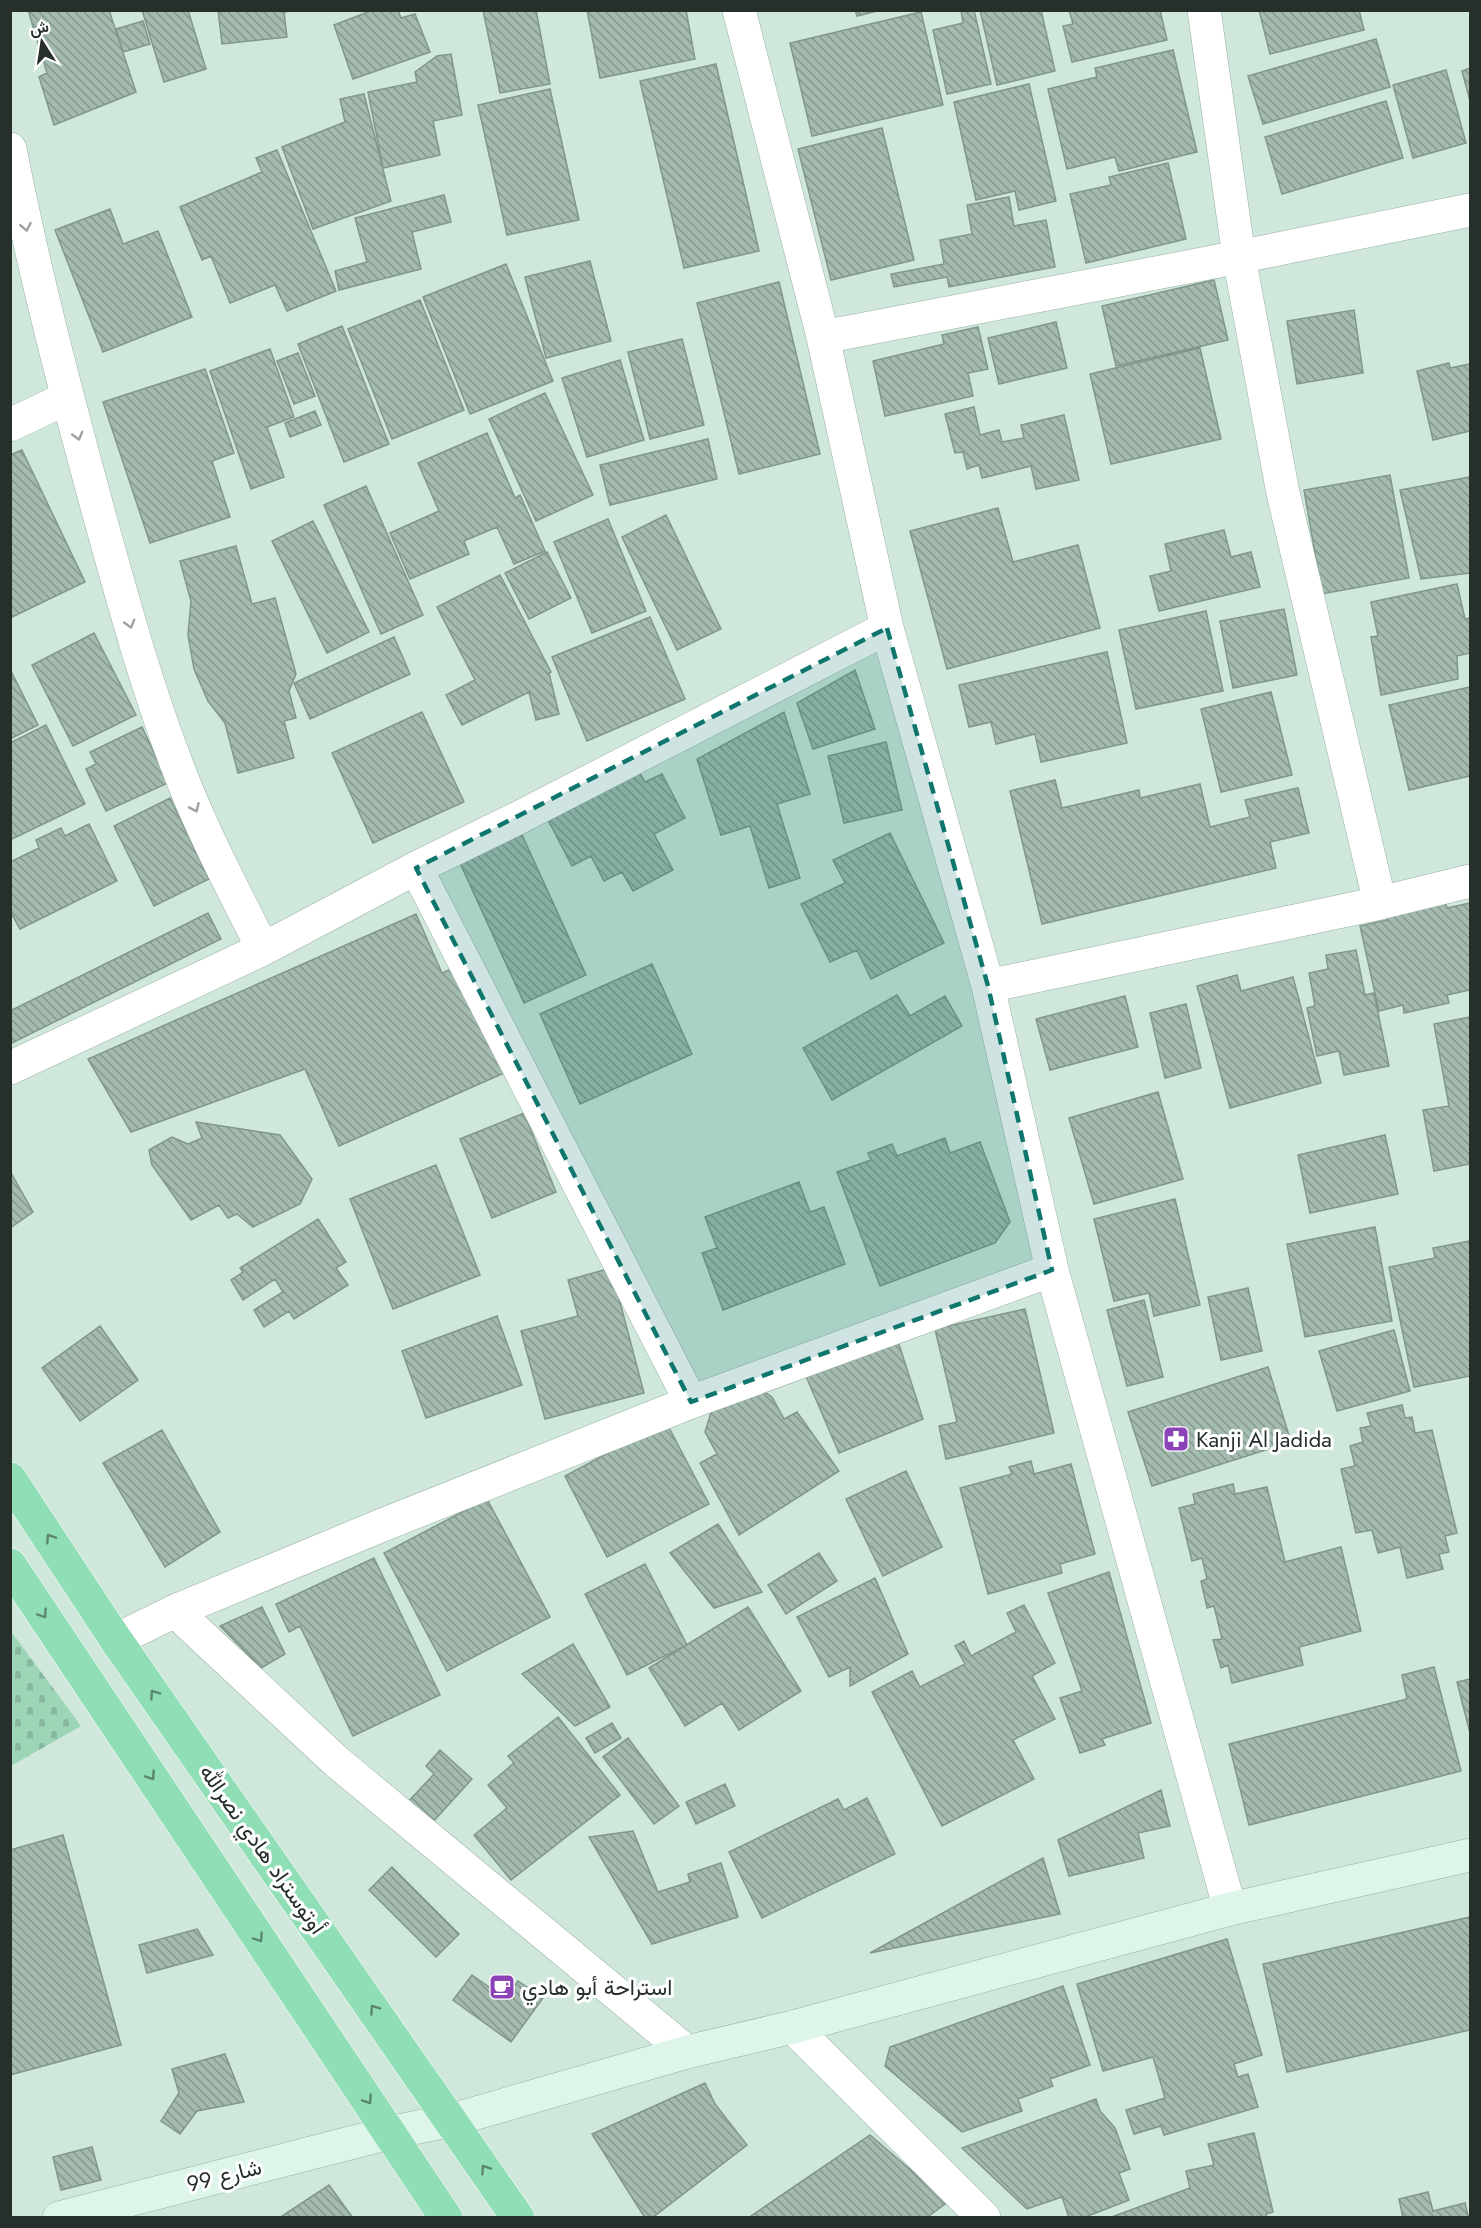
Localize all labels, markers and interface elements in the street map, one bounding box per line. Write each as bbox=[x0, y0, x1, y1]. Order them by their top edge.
north arrow bbox=[12, 12, 72, 72]
text: ش bbox=[27, 15, 51, 41]
one-way arrow bbox=[19, 221, 32, 231]
one-way arrow bbox=[70, 431, 83, 441]
one-way arrow bbox=[123, 618, 135, 629]
one-way arrow bbox=[188, 801, 200, 812]
place label: Kanji Al Jadida bbox=[1196, 1423, 1332, 1455]
pharmacy icon: Kanji Al Jadida bbox=[1161, 1424, 1191, 1454]
one-way arrow bbox=[46, 1534, 57, 1545]
one-way arrow bbox=[36, 1607, 47, 1618]
one-way arrow bbox=[150, 1689, 161, 1700]
street label: أوتوستراد هادي نصرالله bbox=[190, 1758, 334, 1942]
one-way arrow bbox=[144, 1769, 155, 1780]
one-way arrow bbox=[252, 1932, 263, 1943]
place label: استراحة أبو هادي bbox=[522, 1971, 672, 2006]
cafe icon: استراحة أبو هادي bbox=[487, 1972, 517, 2002]
one-way arrow bbox=[370, 2004, 381, 2015]
one-way arrow bbox=[360, 2094, 371, 2105]
street label: شارع 99 bbox=[183, 2150, 265, 2200]
one-way arrow bbox=[481, 2165, 492, 2176]

